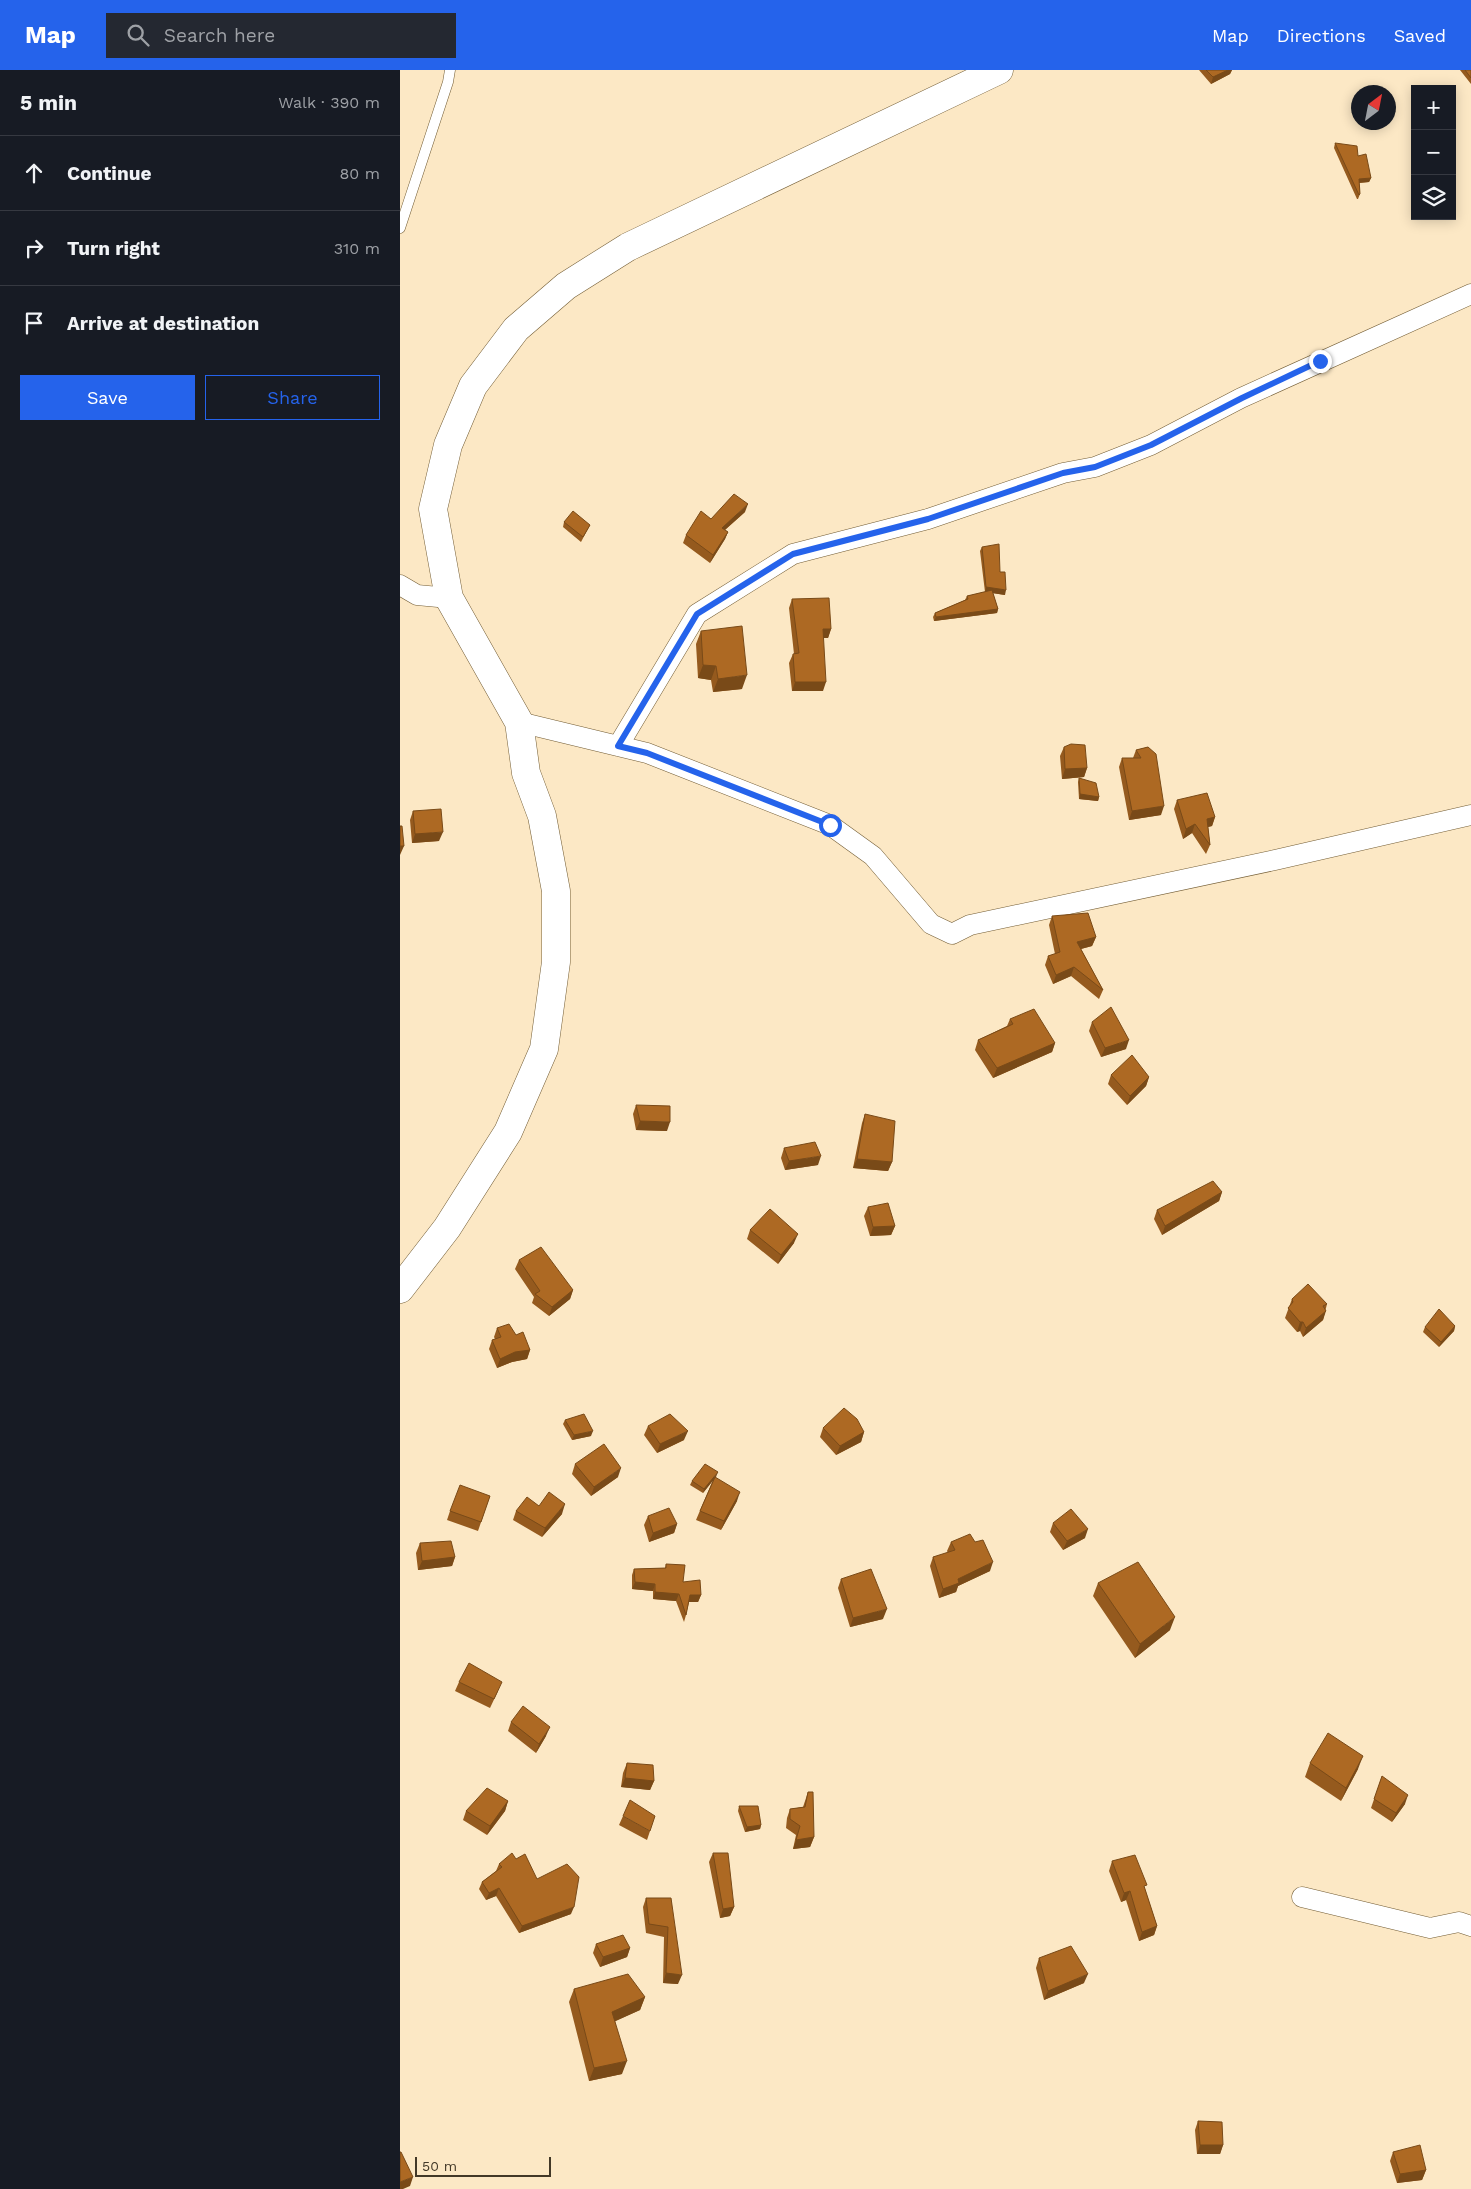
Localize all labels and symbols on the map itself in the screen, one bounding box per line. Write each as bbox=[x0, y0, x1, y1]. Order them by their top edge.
north arrow bbox=[1351, 85, 1396, 130]
route end bbox=[1309, 350, 1332, 373]
route start bbox=[819, 814, 842, 837]
scale bar bbox=[415, 2154, 551, 2177]

